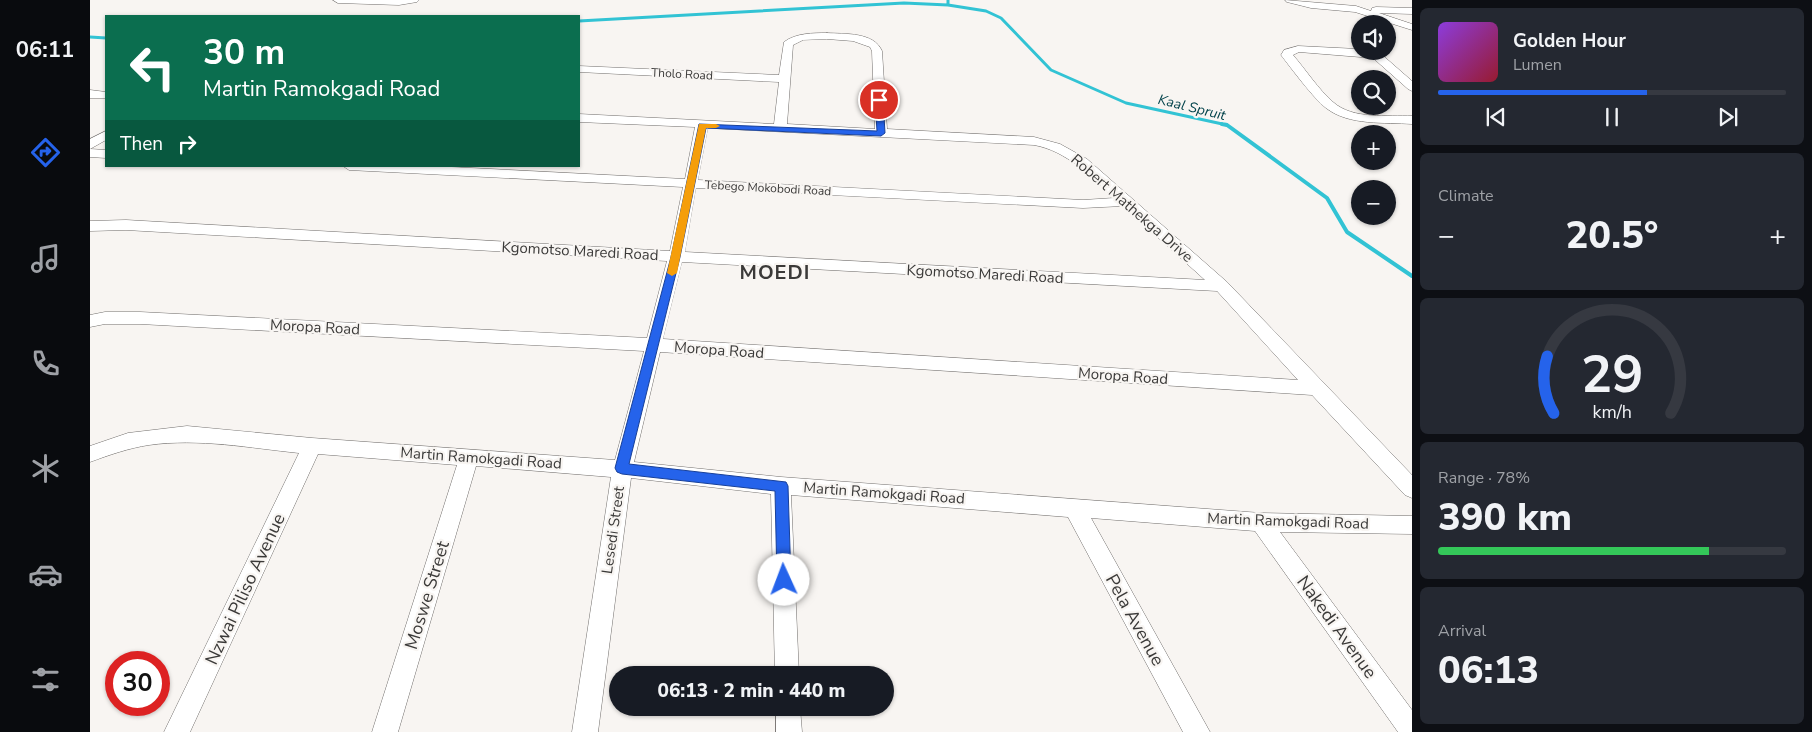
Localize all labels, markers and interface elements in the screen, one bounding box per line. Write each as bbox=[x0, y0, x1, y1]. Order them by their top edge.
map controls bbox=[1351, 15, 1396, 225]
button: sound bbox=[1351, 15, 1396, 60]
text: Golden Hour bbox=[1513, 28, 1626, 54]
text: 30 m bbox=[203, 29, 285, 76]
text: 06:11 bbox=[16, 35, 74, 65]
icon: left bbox=[120, 35, 185, 100]
text: Lumen bbox=[1513, 54, 1562, 76]
street label: Tholo Road bbox=[651, 64, 713, 84]
button: search bbox=[1351, 70, 1396, 115]
text: Martin Ramokgadi Road bbox=[203, 74, 440, 104]
pin bbox=[858, 79, 900, 121]
icon: arrive bbox=[865, 86, 893, 114]
water label: Kaal Spruit bbox=[1156, 90, 1229, 125]
icon: previous bbox=[1482, 103, 1510, 131]
icon: pause bbox=[1598, 103, 1626, 131]
icon: next bbox=[1714, 103, 1742, 131]
button: + bbox=[1351, 125, 1396, 170]
icon: right bbox=[173, 130, 201, 158]
text: Then bbox=[120, 131, 163, 157]
icon: directions bbox=[28, 135, 63, 170]
street label: Robert Mathekga Drive bbox=[1067, 149, 1197, 267]
street label: Tebego Mokobodi Road bbox=[704, 177, 832, 199]
button: − bbox=[1351, 180, 1396, 225]
text: Climate bbox=[1438, 185, 1493, 207]
text: 20.5° bbox=[1566, 210, 1658, 261]
text: − bbox=[1438, 217, 1455, 255]
text: + bbox=[1769, 217, 1786, 255]
street label: Kgomotso Maredi Road bbox=[501, 237, 659, 265]
icon: music bbox=[28, 241, 63, 276]
district label: MOEDI bbox=[740, 259, 810, 286]
street label: Kgomotso Maredi Road bbox=[906, 260, 1064, 288]
street label: Moropa Road bbox=[269, 315, 361, 339]
street label: Moropa Road bbox=[673, 337, 765, 363]
text: 29 bbox=[1581, 339, 1643, 410]
icon: phone bbox=[28, 346, 63, 381]
street label: Moropa Road bbox=[1077, 363, 1169, 389]
text: km/h bbox=[1592, 400, 1632, 424]
street label: Martin Ramokgadi Road bbox=[400, 442, 562, 474]
icon: climate bbox=[28, 451, 63, 486]
text: Range · 78% bbox=[1438, 467, 1530, 489]
street label: Martin Ramokgadi Road bbox=[803, 477, 965, 509]
street label: Lesedi Street bbox=[597, 484, 629, 575]
text: 390 km bbox=[1438, 492, 1572, 543]
street label: Martin Ramokgadi Road bbox=[1207, 508, 1369, 534]
street label: Nzwai Piliso Avenue bbox=[199, 509, 291, 669]
street label: Moswe Street bbox=[399, 537, 455, 652]
position arrow bbox=[757, 553, 809, 605]
icon: car bbox=[28, 557, 63, 592]
street label: Pela Avenue bbox=[1100, 570, 1170, 670]
street label: Nakedi Avenue bbox=[1292, 571, 1382, 683]
text: Arrival bbox=[1438, 620, 1486, 642]
text: 06:13 bbox=[1438, 645, 1539, 696]
speed limit sign: 30 bbox=[105, 651, 170, 716]
icon: filters bbox=[28, 662, 63, 697]
text: 06:13 · 2 min · 440 m bbox=[658, 678, 845, 704]

